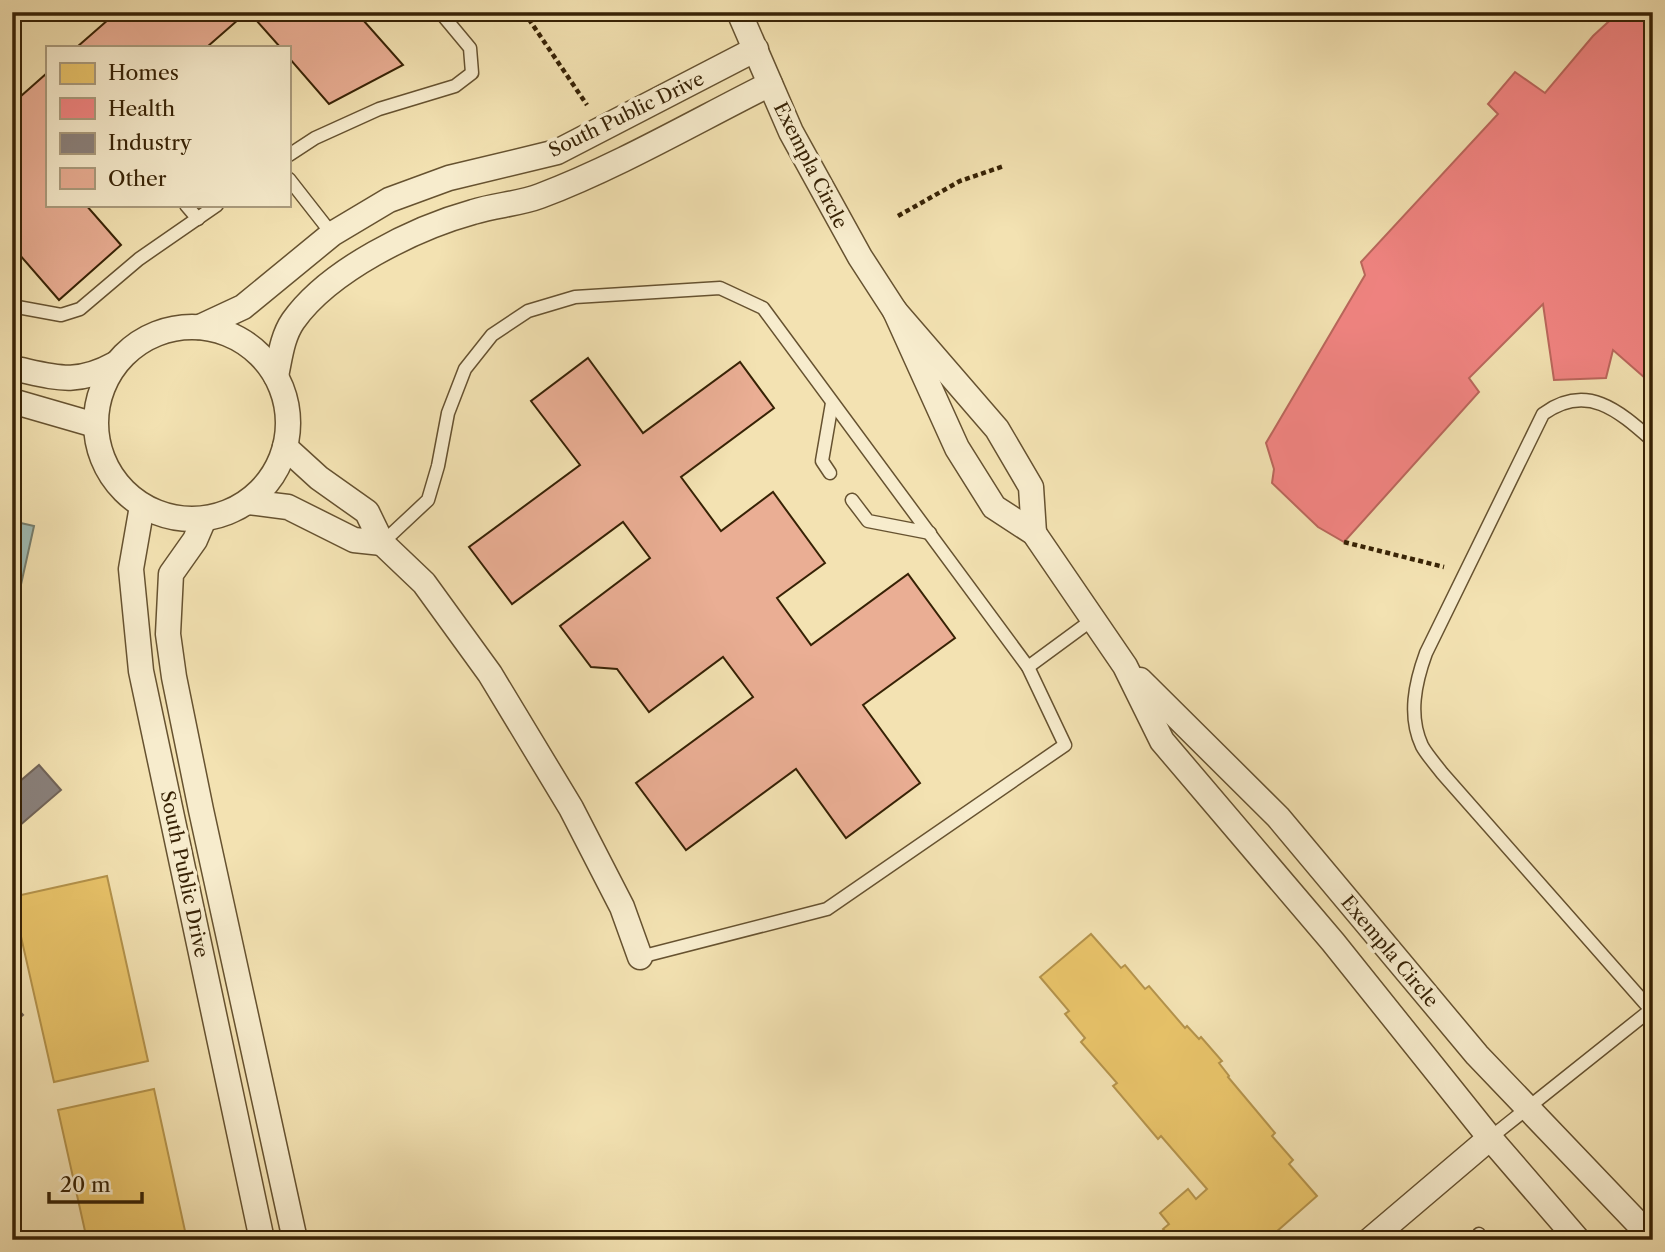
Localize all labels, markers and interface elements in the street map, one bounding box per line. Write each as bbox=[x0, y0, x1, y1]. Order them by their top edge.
legend bbox=[46, 46, 290, 206]
text: Homes bbox=[108, 60, 179, 85]
street label: South Public Drive bbox=[545, 67, 708, 162]
text: Health bbox=[108, 96, 175, 121]
street label: Exempla Circle bbox=[769, 98, 852, 232]
text: Industry bbox=[108, 130, 192, 155]
text: Other bbox=[108, 166, 167, 191]
street label: South Public Drive bbox=[156, 789, 213, 960]
street label: Exempla Circle bbox=[1336, 891, 1443, 1012]
scale bar bbox=[49, 1161, 142, 1205]
text: 20 m bbox=[60, 1172, 111, 1197]

